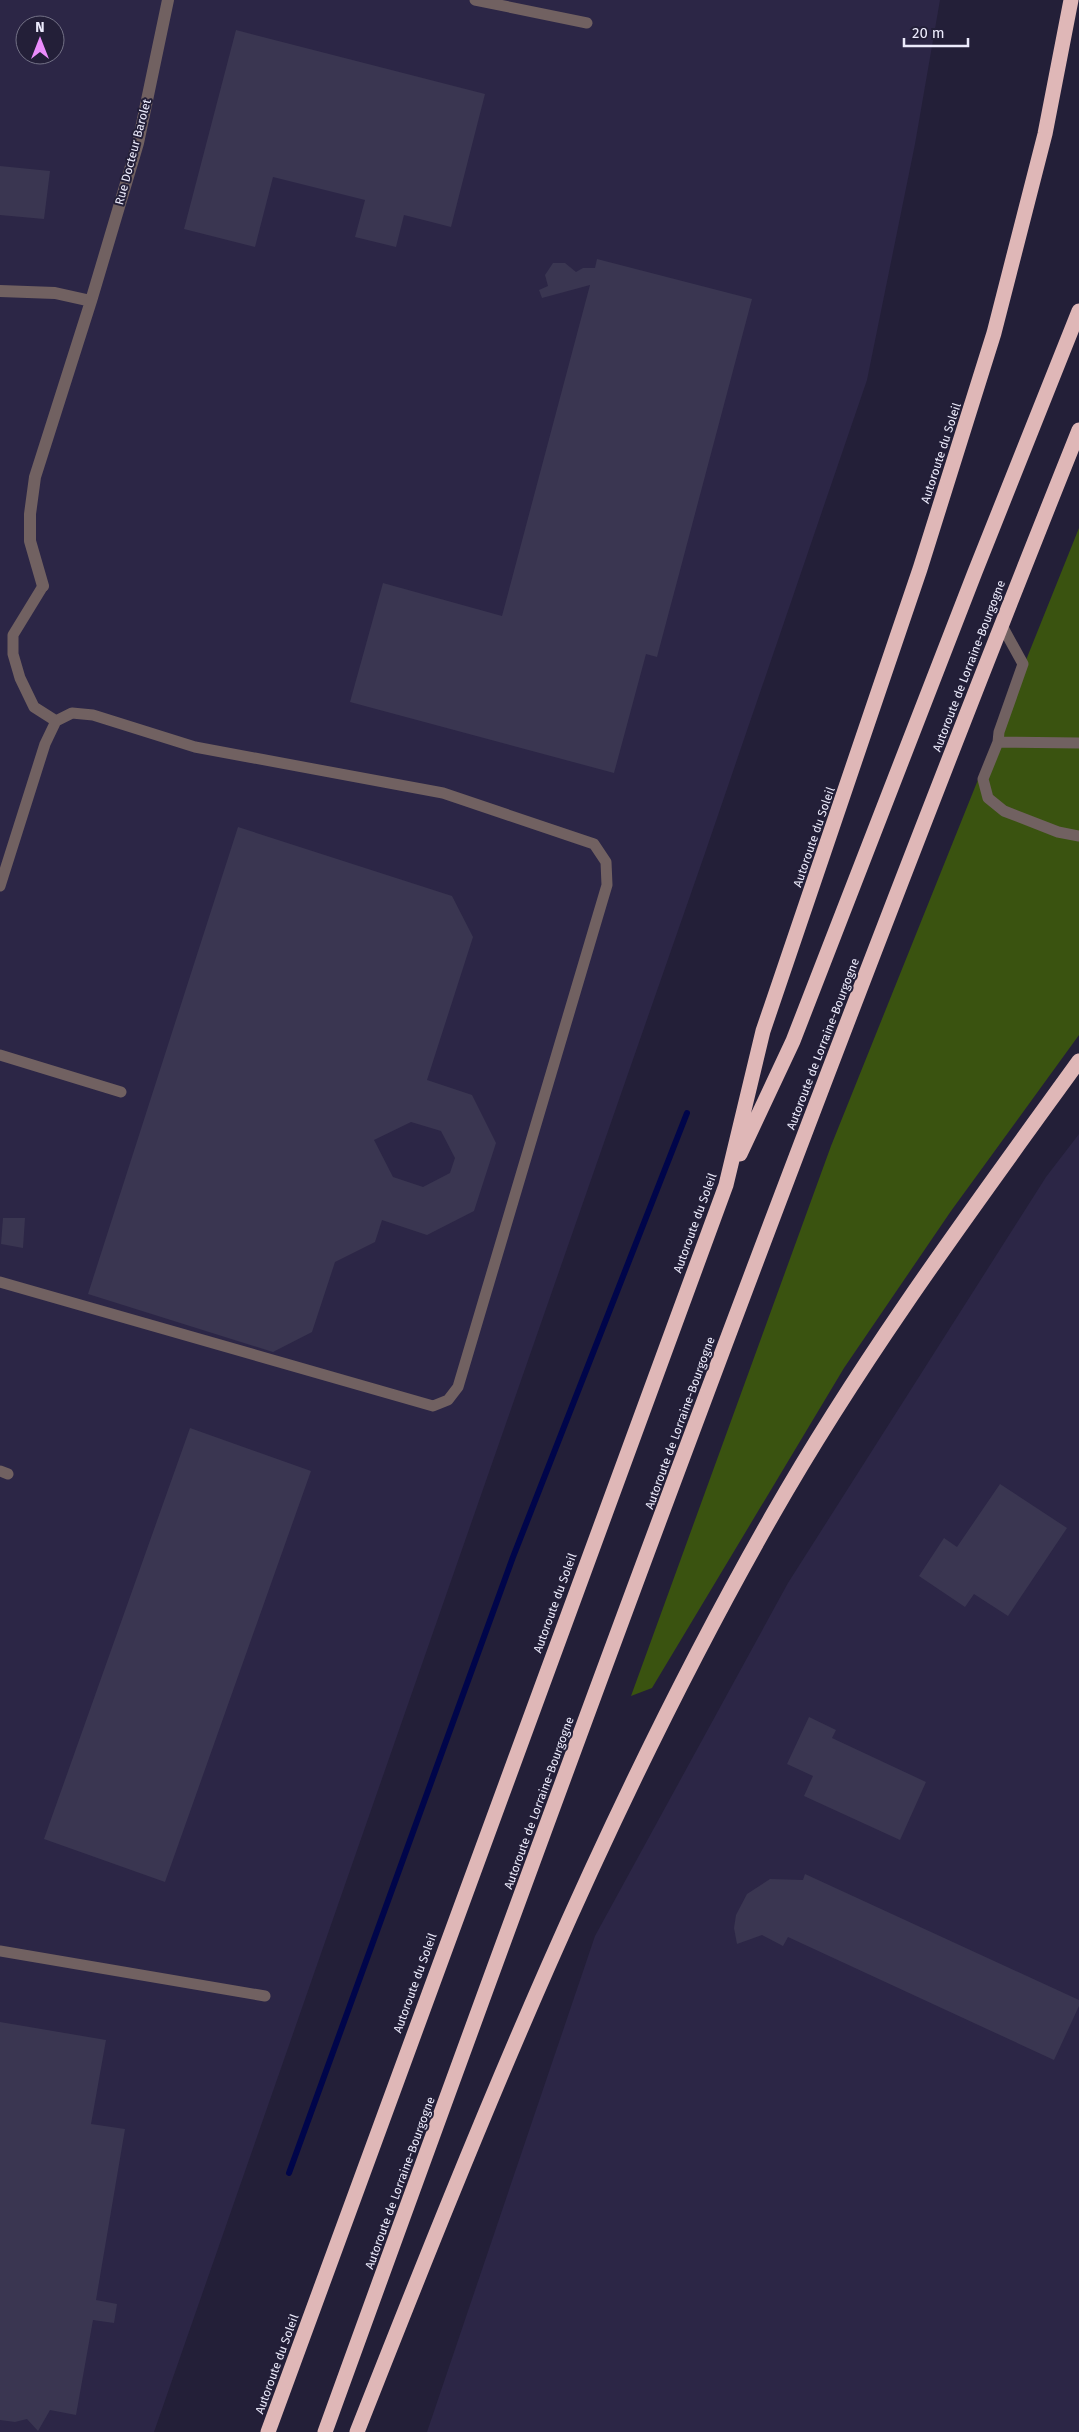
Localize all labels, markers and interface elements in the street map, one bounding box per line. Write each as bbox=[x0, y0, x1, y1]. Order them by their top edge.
north arrow bbox=[15, 15, 65, 65]
scale bar bbox=[904, 15, 968, 47]
text: N bbox=[35, 19, 45, 36]
text: 20 m bbox=[912, 24, 945, 42]
street label: Rue Docteur Barolet bbox=[112, 97, 154, 207]
street label: Autoroute du Soleil bbox=[918, 400, 964, 505]
street label: Autoroute de Lorraine-Bourgogne bbox=[930, 578, 1008, 754]
street label: Autoroute du Soleil bbox=[790, 785, 838, 889]
street label: Autoroute de Lorraine-Bourgogne bbox=[784, 956, 862, 1132]
street label: Autoroute du Soleil bbox=[670, 1171, 720, 1275]
street label: Autoroute de Lorraine-Bourgogne bbox=[642, 1335, 718, 1511]
street label: Autoroute du Soleil bbox=[530, 1551, 580, 1655]
street label: Autoroute de Lorraine-Bourgogne bbox=[501, 1715, 577, 1891]
street label: Autoroute du Soleil bbox=[390, 1931, 440, 2035]
street label: Autoroute de Lorraine-Bourgogne bbox=[362, 2095, 438, 2271]
street label: Autoroute du Soleil bbox=[252, 2312, 302, 2416]

